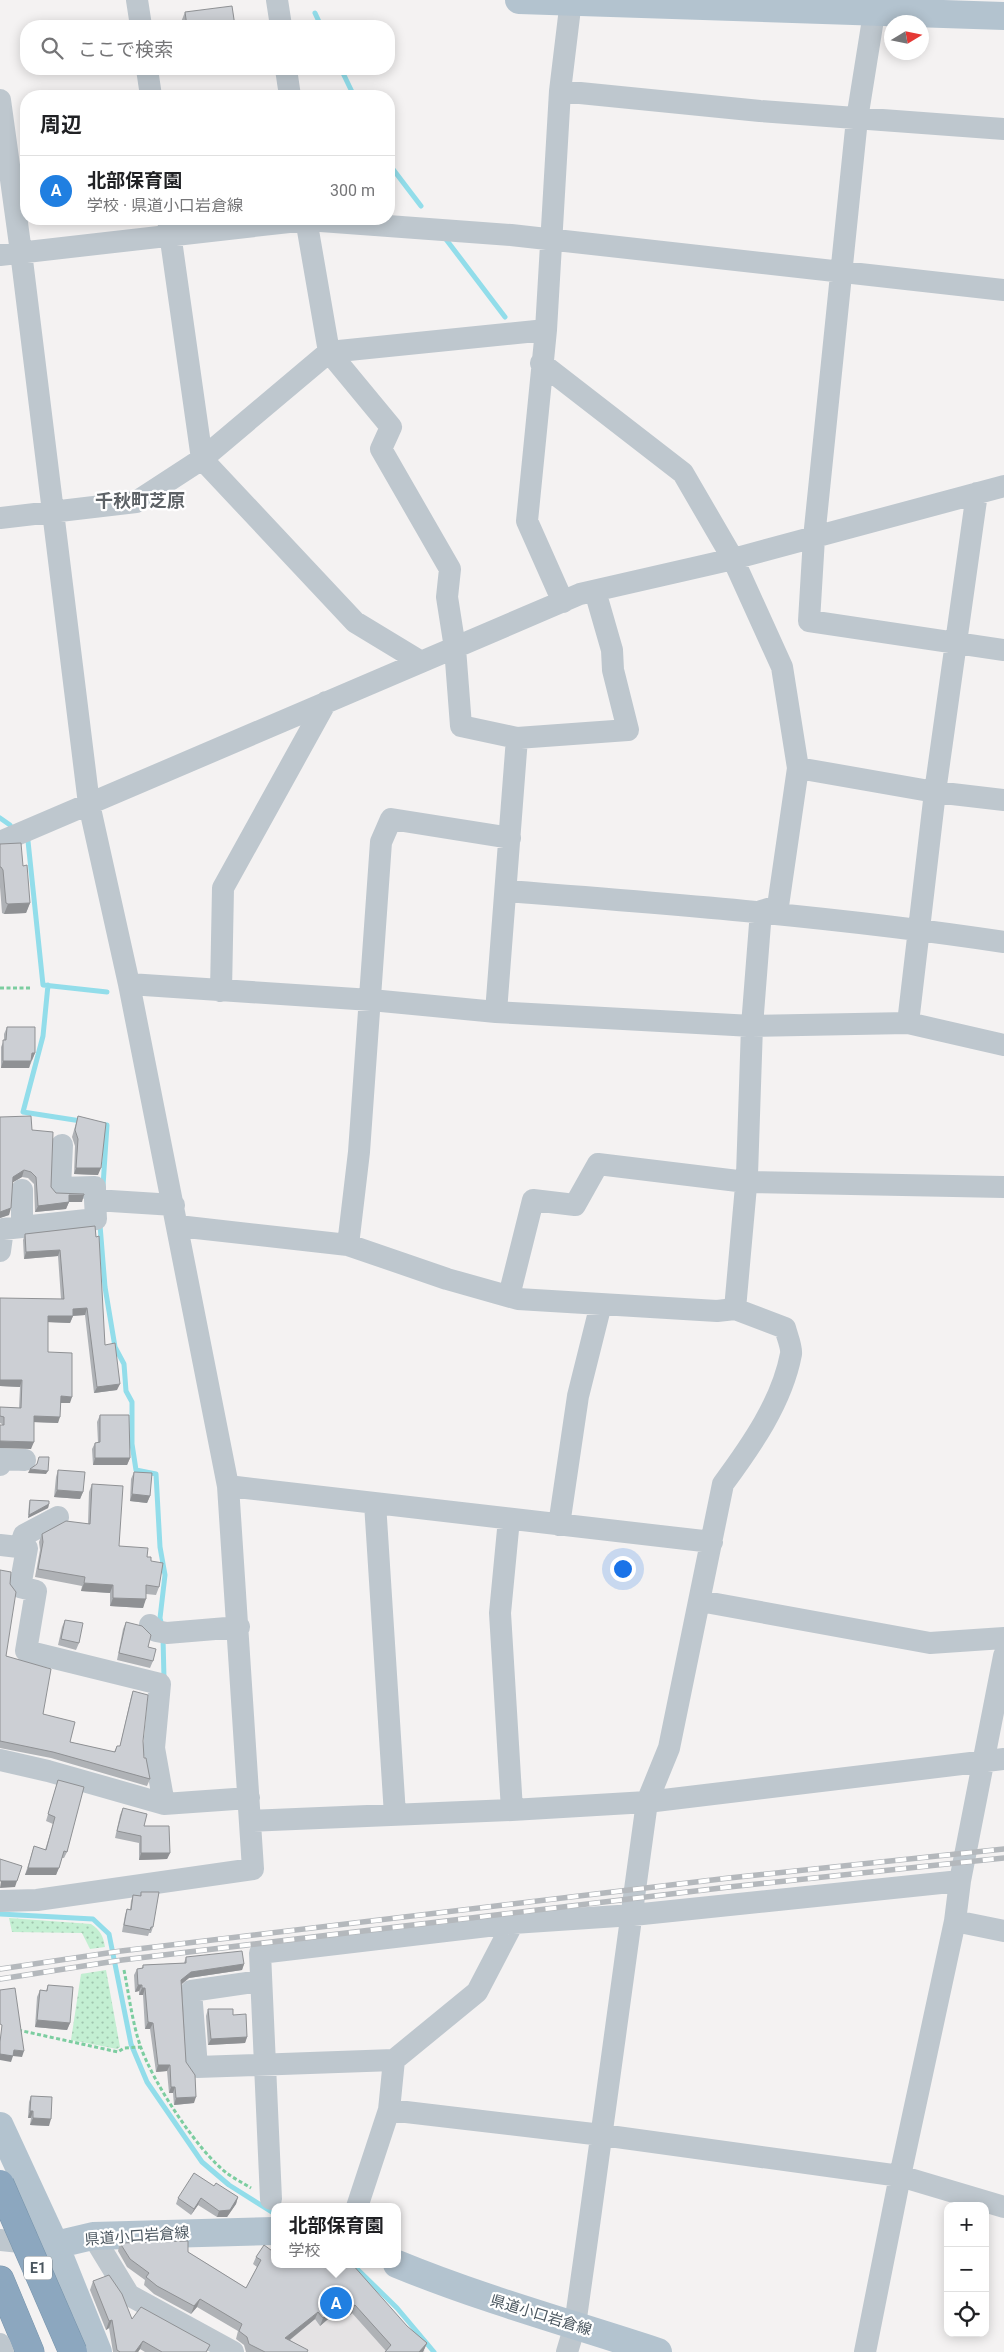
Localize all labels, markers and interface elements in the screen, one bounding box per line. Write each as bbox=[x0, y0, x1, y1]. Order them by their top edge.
north arrow bbox=[884, 15, 929, 60]
search box bbox=[20, 20, 395, 75]
icon: search bbox=[38, 34, 66, 62]
text: ここで検索 bbox=[78, 38, 173, 61]
text: 周辺 bbox=[40, 113, 82, 137]
text: 北部保育園 bbox=[87, 169, 182, 192]
text: A bbox=[51, 181, 61, 200]
text: 300 m bbox=[330, 181, 375, 200]
text: 学校 · 県道小口岩倉線 bbox=[87, 196, 243, 215]
district label: 千秋町芝原 bbox=[95, 490, 185, 511]
your location bbox=[610, 1556, 636, 1582]
map controls bbox=[944, 2202, 989, 2337]
button: + bbox=[944, 2202, 989, 2247]
popup bbox=[271, 2203, 401, 2268]
text: 北部保育園 bbox=[288, 2214, 384, 2237]
street label: 県道小口岩倉線 bbox=[84, 2223, 190, 2249]
text: 学校 bbox=[288, 2241, 321, 2260]
button: − bbox=[944, 2247, 989, 2292]
road number: E1 bbox=[24, 2256, 52, 2280]
pin: A bbox=[320, 2284, 352, 2322]
street label: 県道小口岩倉線 bbox=[488, 2291, 594, 2339]
button: locate bbox=[944, 2292, 989, 2337]

